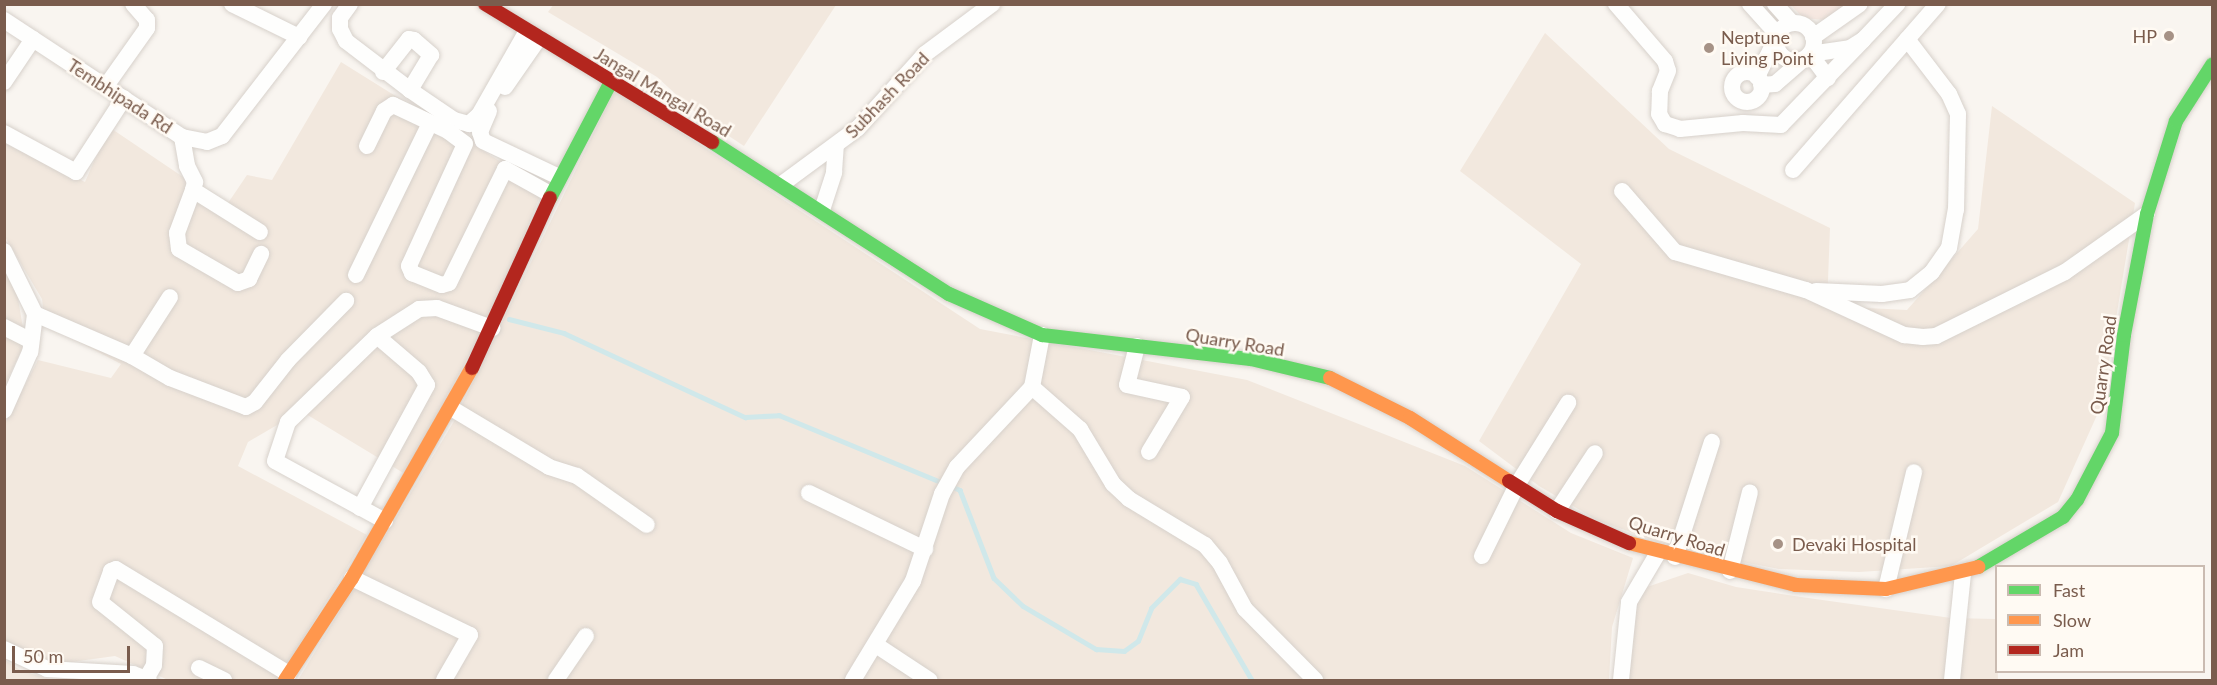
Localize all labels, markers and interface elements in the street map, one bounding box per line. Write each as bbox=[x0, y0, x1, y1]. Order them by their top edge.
place label: HP bbox=[2132, 25, 2157, 47]
place label: Neptune Living Point bbox=[1721, 27, 1813, 70]
marker: HP bbox=[2162, 29, 2176, 43]
marker: Neptune Living Point bbox=[1702, 41, 1716, 55]
street label: Jangal Mangal Road bbox=[591, 43, 735, 141]
street label: Subhash Road bbox=[841, 48, 933, 142]
street label: Tembhipada Rd bbox=[63, 54, 177, 138]
street label: Quarry Road bbox=[2085, 314, 2121, 416]
street label: Quarry Road bbox=[1184, 323, 1286, 361]
street label: Quarry Road bbox=[1626, 511, 1728, 561]
place label: Devaki Hospital bbox=[1792, 533, 1916, 555]
marker: Devaki Hospital bbox=[1769, 535, 1787, 553]
legend bbox=[1995, 565, 2205, 673]
text: Fast bbox=[2053, 579, 2085, 601]
text: Slow bbox=[2053, 609, 2091, 631]
scale bar bbox=[15, 634, 134, 672]
text: Jam bbox=[2053, 639, 2084, 661]
text: 50 m bbox=[23, 645, 63, 667]

